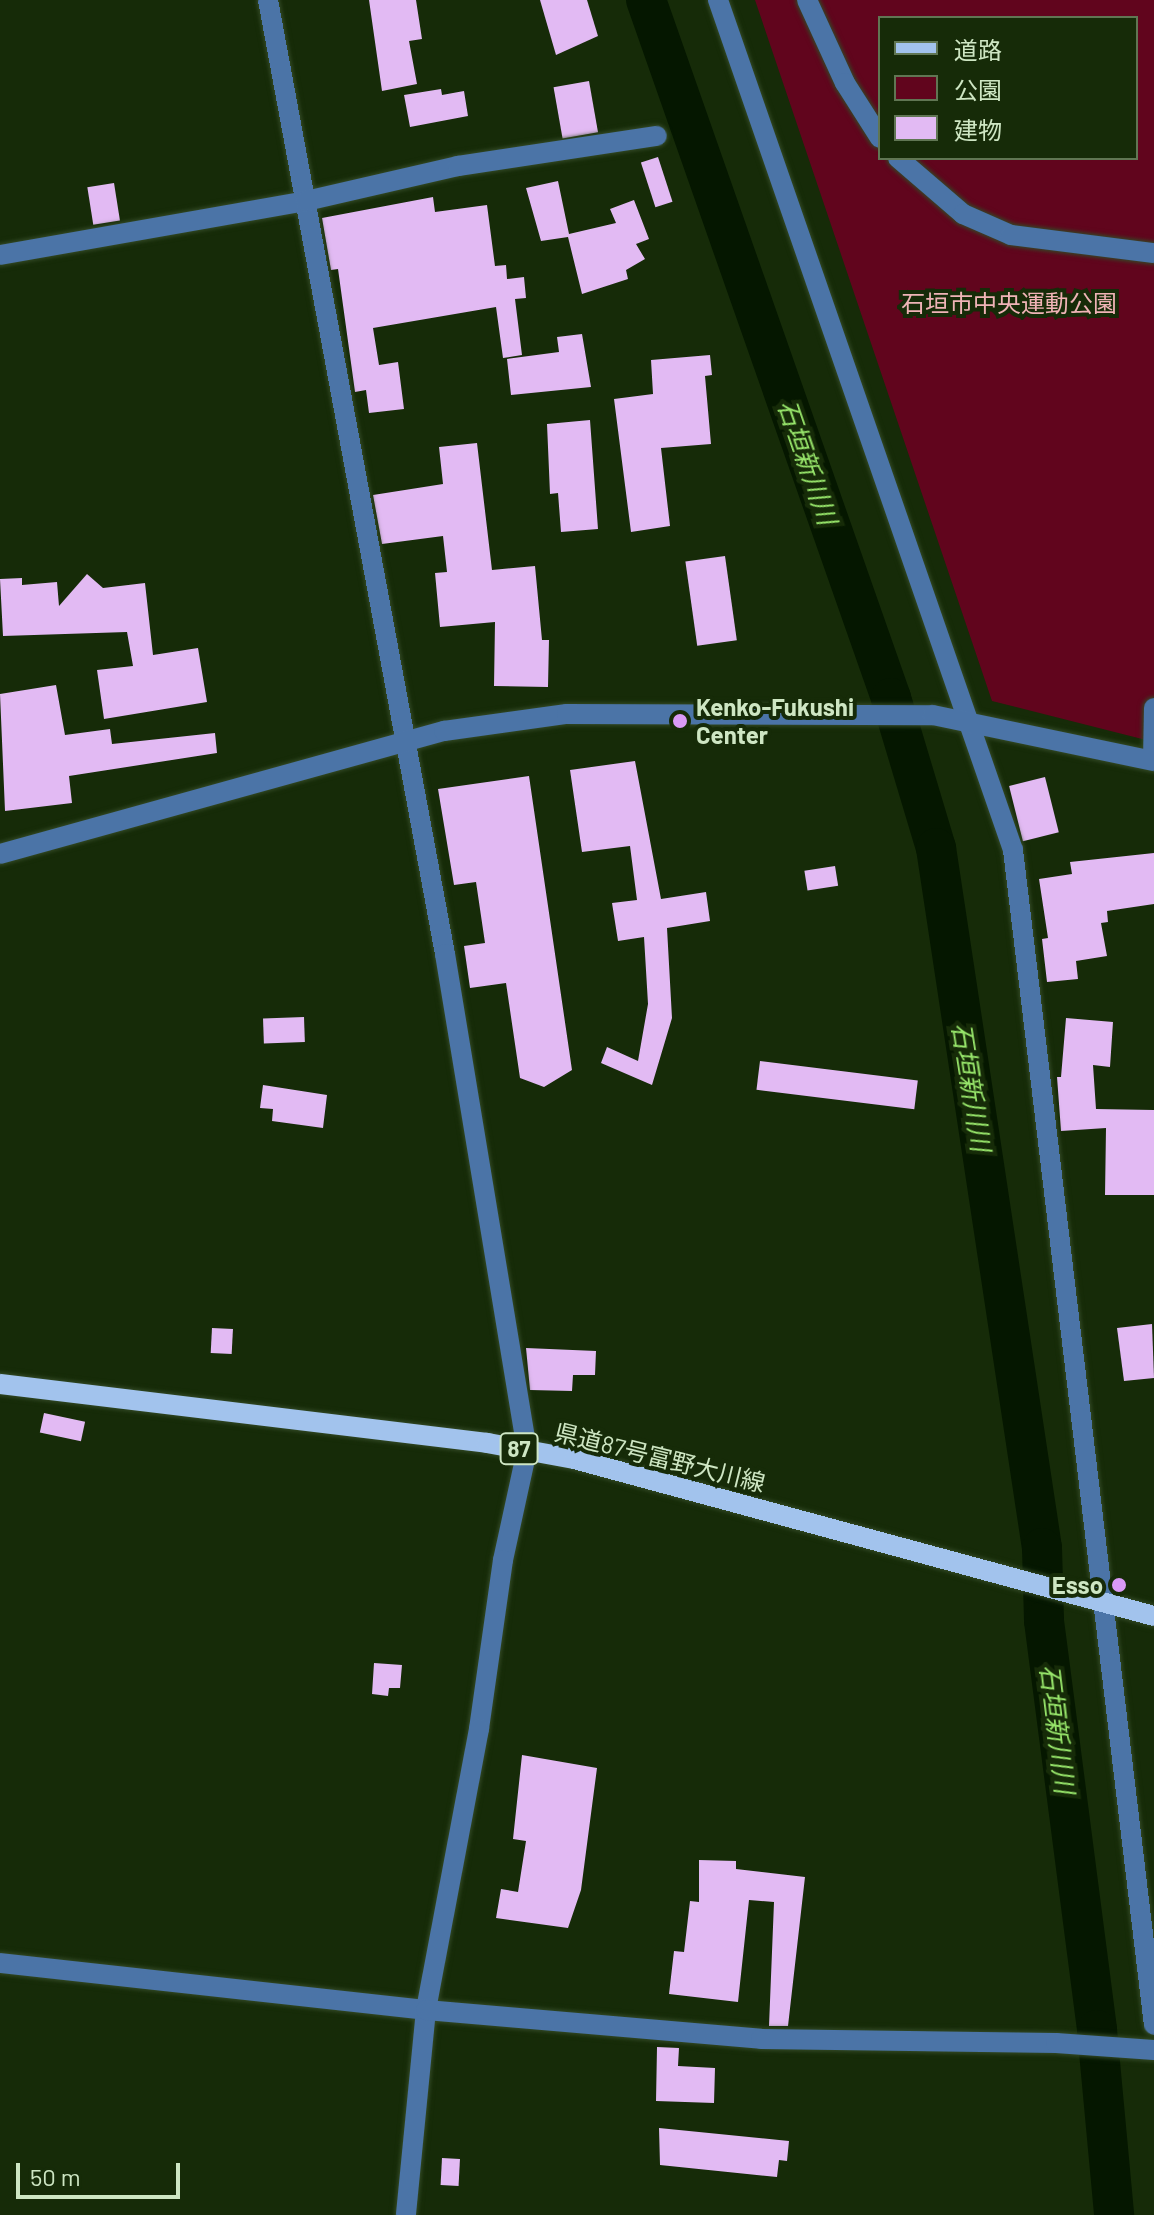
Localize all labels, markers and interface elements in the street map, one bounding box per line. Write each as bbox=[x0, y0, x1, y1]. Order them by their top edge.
legend bbox=[878, 16, 1138, 160]
text: 道路 bbox=[954, 35, 1002, 64]
text: 公園 bbox=[954, 75, 1002, 104]
text: 建物 bbox=[954, 115, 1002, 144]
park label: 石垣市中央運動公園 bbox=[901, 289, 1117, 317]
water label: 石垣新川川 bbox=[772, 395, 844, 529]
place label: Kenko-Fukushi Center bbox=[696, 693, 854, 749]
marker: Kenko-Fukushi Center bbox=[671, 712, 689, 730]
water label: 石垣新川川 bbox=[946, 1020, 998, 1154]
street label: 県道87号富野大川線 bbox=[552, 1417, 768, 1497]
road number: 87 bbox=[499, 1431, 539, 1467]
place label: Esso bbox=[1052, 1571, 1103, 1599]
marker: Esso bbox=[1110, 1576, 1128, 1594]
water label: 石垣新川川 bbox=[1035, 1663, 1081, 1795]
scale bar bbox=[20, 2147, 184, 2197]
text: 50 m bbox=[30, 2162, 81, 2191]

